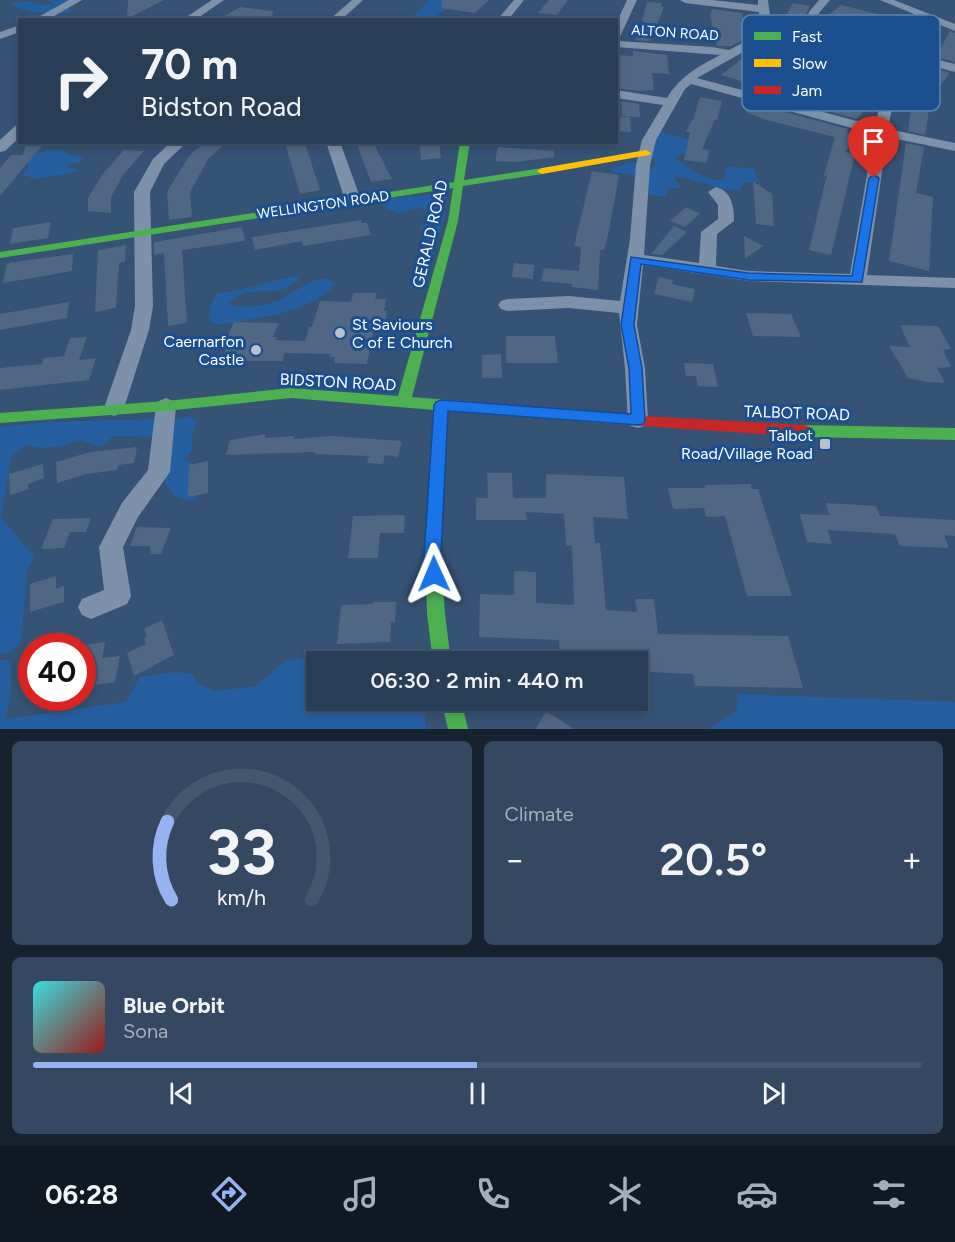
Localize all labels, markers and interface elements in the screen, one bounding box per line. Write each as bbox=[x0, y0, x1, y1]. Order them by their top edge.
legend bbox=[742, 15, 940, 111]
street label: ALTON ROAD bbox=[631, 21, 719, 45]
text: Fast bbox=[792, 27, 822, 46]
text: 70 m bbox=[141, 39, 238, 90]
icon: right bbox=[42, 42, 120, 120]
text: Slow bbox=[792, 54, 827, 73]
text: Jam bbox=[792, 81, 822, 100]
text: Bidston Road bbox=[141, 90, 302, 123]
pin bbox=[848, 116, 899, 178]
icon: arrive bbox=[857, 125, 890, 158]
street label: GERALD ROAD bbox=[408, 178, 452, 290]
street label: WELLINGTON ROAD bbox=[256, 187, 390, 223]
place label: St Saviours C of E Church bbox=[352, 315, 453, 352]
marker: St Saviours C of E Church bbox=[333, 326, 347, 340]
place label: Caernarfon Castle bbox=[164, 332, 244, 369]
marker: Caernarfon Castle bbox=[249, 343, 263, 357]
street label: BIDSTON ROAD bbox=[279, 369, 397, 395]
street label: TALBOT ROAD bbox=[744, 402, 850, 424]
place label: Talbot Road/Village Road bbox=[681, 426, 813, 463]
marker: Talbot Road/Village Road bbox=[818, 437, 832, 451]
position arrow bbox=[402, 542, 466, 606]
speed limit sign: 40 bbox=[18, 633, 96, 711]
text: 06:30 · 2 min · 440 m bbox=[371, 667, 583, 694]
text: Climate bbox=[505, 802, 574, 826]
text: 33 bbox=[207, 815, 276, 890]
text: 20.5° bbox=[659, 832, 767, 886]
text: − bbox=[505, 840, 525, 879]
text: + bbox=[901, 840, 922, 879]
text: km/h bbox=[217, 885, 266, 910]
text: Blue Orbit bbox=[123, 992, 225, 1019]
text: Sona bbox=[123, 1019, 168, 1043]
icon: previous bbox=[165, 1077, 198, 1110]
icon: pause bbox=[461, 1077, 494, 1110]
icon: next bbox=[757, 1077, 790, 1110]
icon: directions bbox=[208, 1173, 250, 1215]
icon: music bbox=[340, 1173, 382, 1215]
icon: phone bbox=[472, 1173, 514, 1215]
icon: climate bbox=[604, 1173, 646, 1215]
icon: car bbox=[736, 1173, 778, 1215]
icon: filters bbox=[868, 1173, 910, 1215]
text: 06:28 bbox=[45, 1178, 118, 1211]

